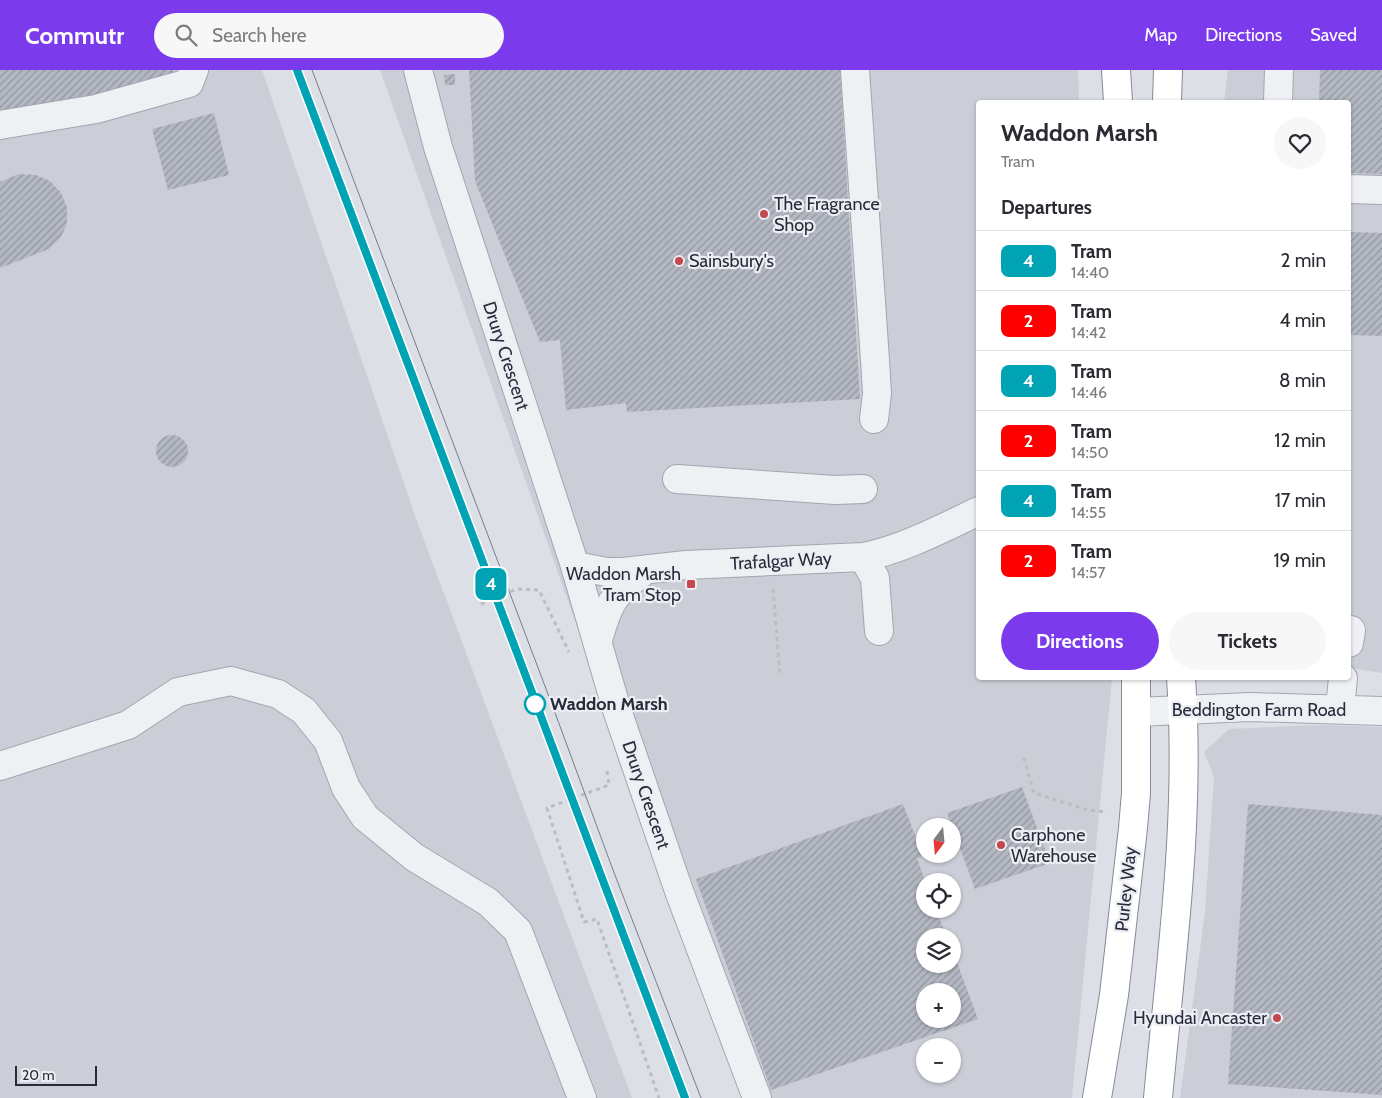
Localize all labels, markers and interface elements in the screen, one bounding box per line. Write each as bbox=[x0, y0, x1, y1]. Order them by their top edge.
search box bbox=[154, 13, 504, 58]
text: Commutr bbox=[25, 21, 124, 50]
icon: search bbox=[172, 21, 200, 49]
text: Search here bbox=[212, 24, 307, 47]
text: Map bbox=[1144, 24, 1177, 46]
text: Directions bbox=[1205, 24, 1282, 46]
text: Saved bbox=[1310, 24, 1357, 46]
button: heart bbox=[1274, 117, 1326, 169]
text: Waddon Marsh bbox=[1001, 118, 1158, 147]
text: Tram bbox=[1001, 152, 1035, 171]
place label: The Fragrance Shop bbox=[774, 193, 880, 236]
text: Departures bbox=[1001, 196, 1092, 219]
marker: The Fragrance Shop bbox=[758, 208, 770, 220]
text: Tram bbox=[1071, 240, 1112, 263]
text: 2 min bbox=[1280, 249, 1326, 272]
place label: Sainsbury's bbox=[689, 250, 774, 272]
text: 4 bbox=[1023, 250, 1034, 272]
marker: Sainsbury's bbox=[673, 255, 685, 267]
text: 14:40 bbox=[1071, 263, 1109, 282]
street label: Drury Crescent bbox=[478, 299, 534, 413]
text: Tram bbox=[1071, 300, 1112, 323]
text: 4 min bbox=[1279, 309, 1326, 332]
text: 2 bbox=[1024, 310, 1033, 332]
text: 14:42 bbox=[1071, 323, 1106, 342]
text: Tram bbox=[1071, 360, 1112, 383]
text: 8 min bbox=[1279, 369, 1326, 392]
text: 4 bbox=[1023, 370, 1034, 392]
text: 14:46 bbox=[1071, 383, 1107, 402]
text: Tram bbox=[1071, 420, 1112, 443]
text: 12 min bbox=[1274, 429, 1326, 452]
text: 2 bbox=[1024, 430, 1033, 452]
text: 14:50 bbox=[1071, 443, 1109, 462]
text: Tram bbox=[1071, 480, 1112, 503]
text: 17 min bbox=[1275, 489, 1326, 512]
text: 4 bbox=[1023, 490, 1034, 512]
text: 14:55 bbox=[1071, 503, 1106, 522]
text: Tram bbox=[1071, 540, 1112, 563]
street label: Trafalgar Way bbox=[730, 547, 832, 575]
text: 19 min bbox=[1273, 549, 1326, 572]
text: 2 bbox=[1024, 550, 1033, 572]
place label: Waddon Marsh Tram Stop bbox=[566, 563, 681, 606]
text: 14:57 bbox=[1071, 563, 1106, 582]
line badge: 4 bbox=[475, 568, 507, 600]
text: 4 bbox=[485, 573, 497, 595]
marker: Waddon Marsh Tram Stop bbox=[685, 578, 697, 590]
button: Directions bbox=[1001, 612, 1159, 670]
button: Tickets bbox=[1169, 612, 1326, 670]
marker: Waddon Marsh bbox=[524, 693, 546, 715]
place label: Waddon Marsh bbox=[550, 693, 668, 715]
street label: Beddington Farm Road bbox=[1172, 699, 1346, 721]
street label: Drury Crescent bbox=[617, 738, 675, 852]
north arrow bbox=[916, 818, 961, 862]
map controls bbox=[916, 818, 961, 1083]
place label: Carphone Warehouse bbox=[1011, 824, 1096, 867]
marker: Carphone Warehouse bbox=[995, 839, 1007, 851]
street label: Purley Way bbox=[1111, 845, 1141, 933]
button: locate bbox=[916, 873, 961, 918]
button: layers bbox=[916, 928, 961, 973]
button: + bbox=[916, 983, 961, 1028]
place label: Hyundai Ancaster bbox=[1133, 1007, 1267, 1029]
marker: Hyundai Ancaster bbox=[1271, 1012, 1283, 1024]
button: − bbox=[916, 1038, 961, 1083]
scale bar bbox=[15, 1063, 98, 1086]
text: 20 m bbox=[22, 1066, 55, 1084]

